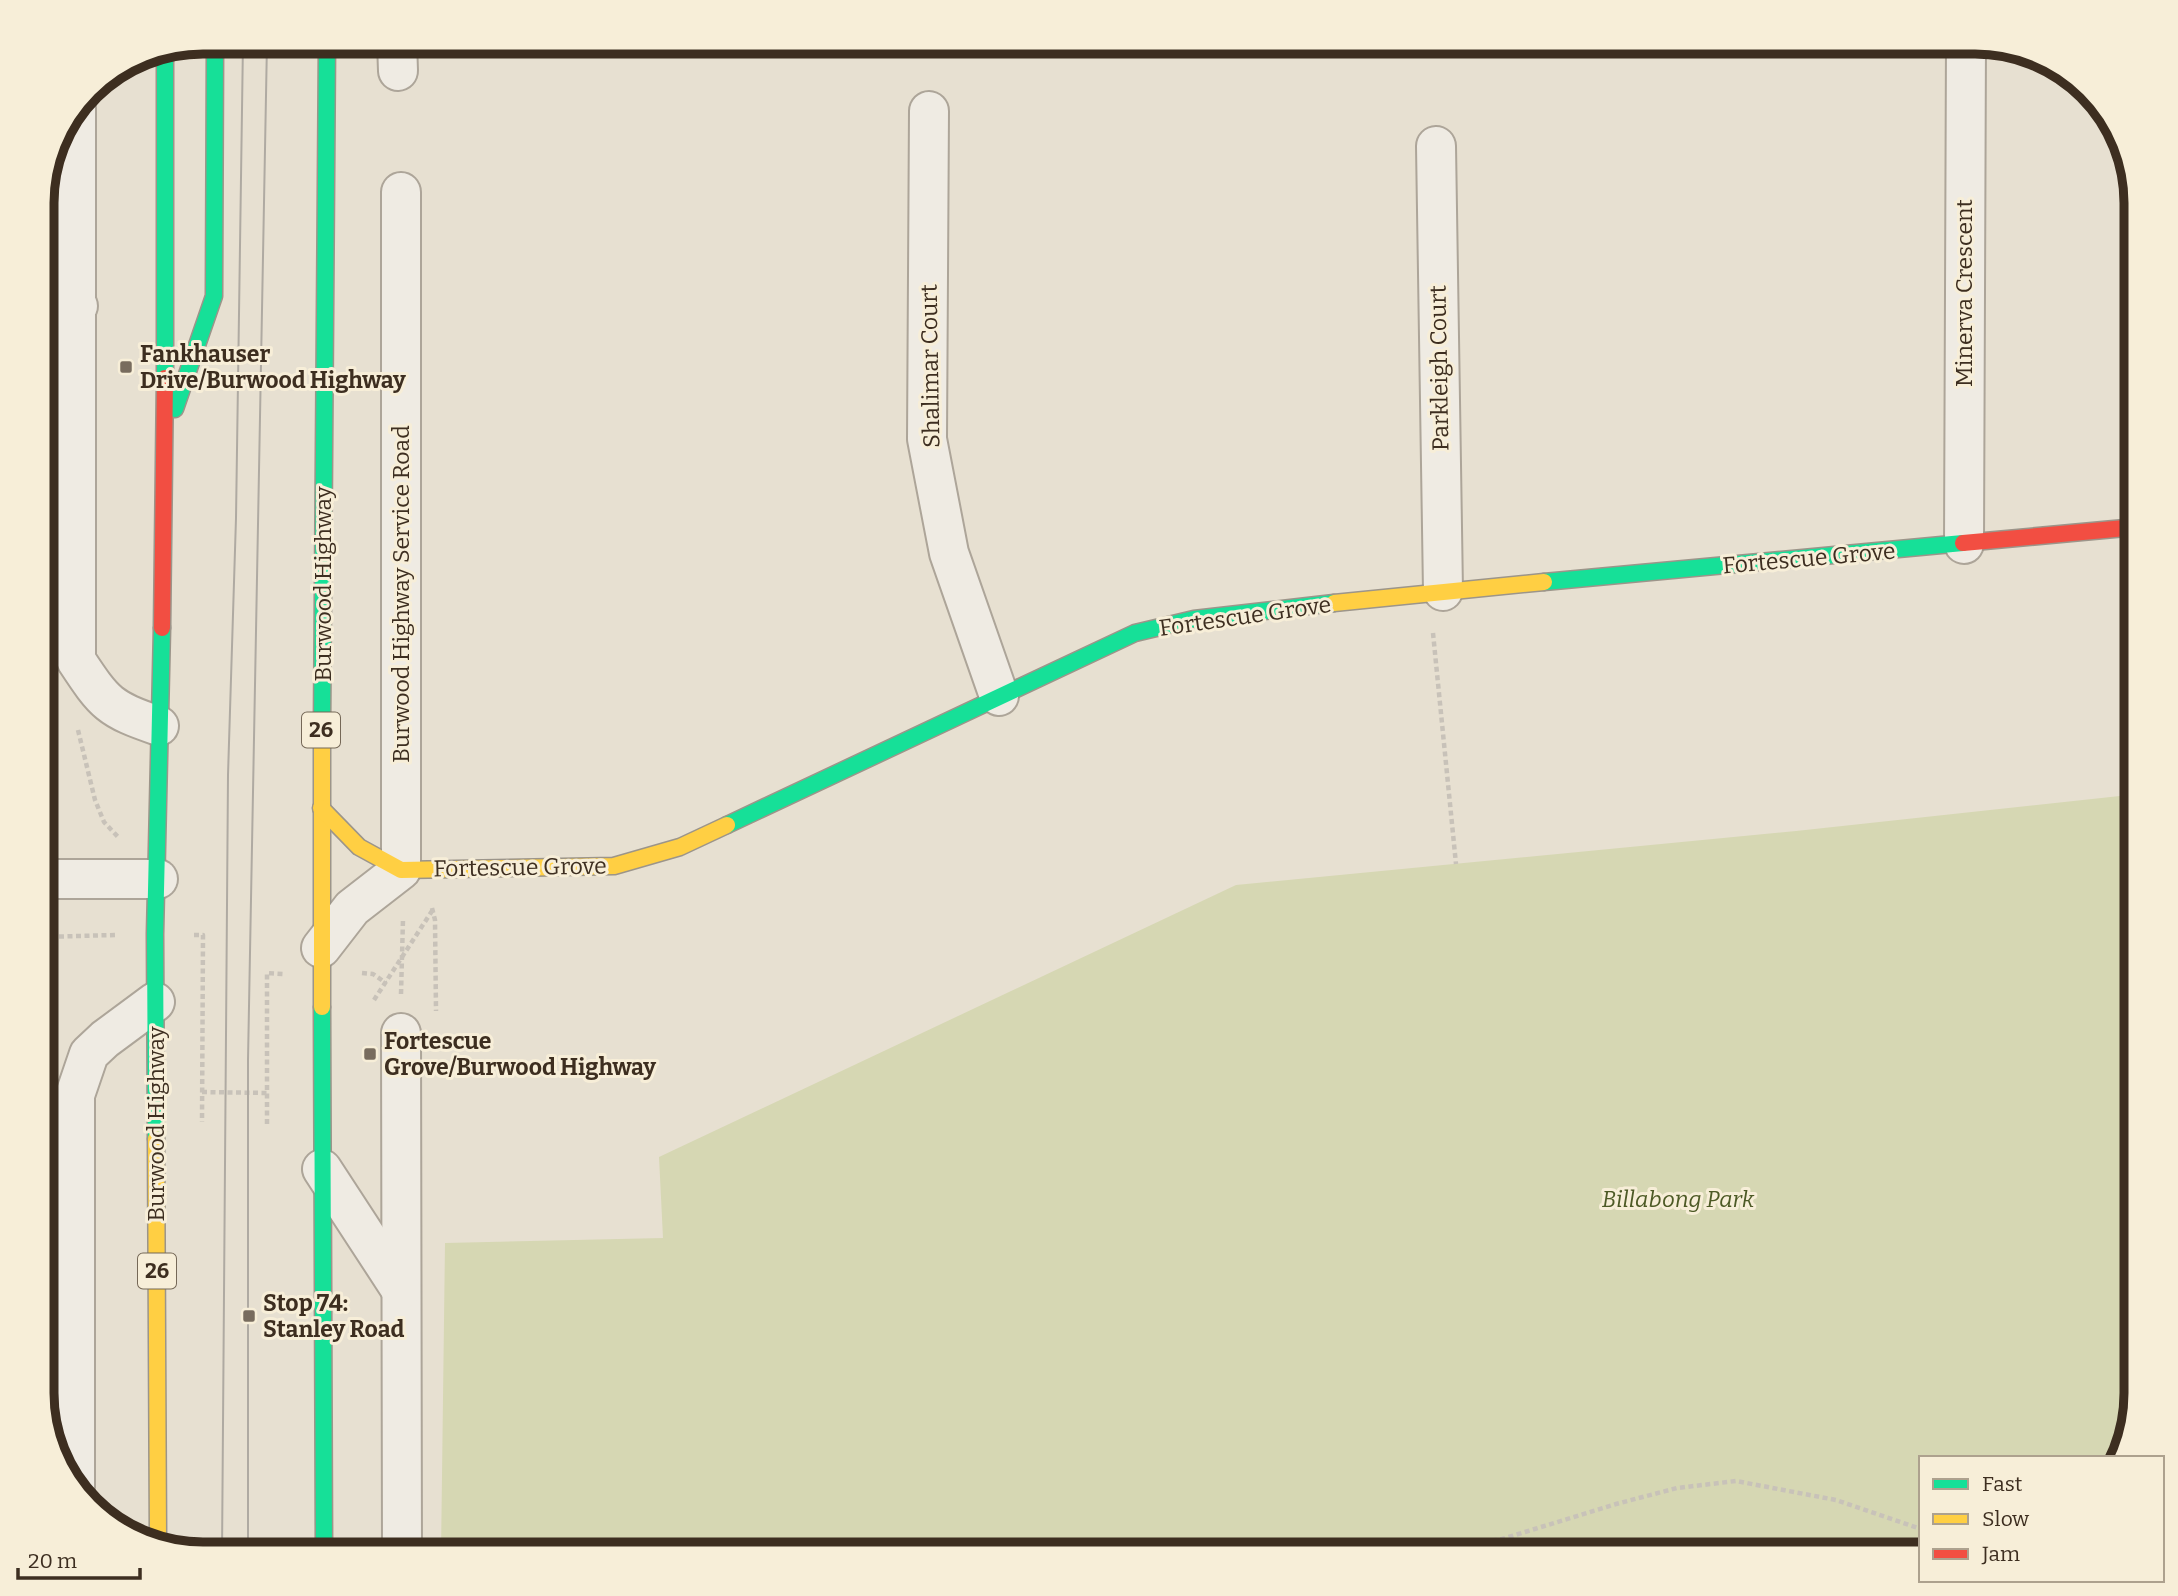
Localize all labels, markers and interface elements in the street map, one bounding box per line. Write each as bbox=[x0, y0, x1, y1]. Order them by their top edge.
street label: Minerva Crescent bbox=[1950, 199, 1978, 387]
street label: Shalimar Court bbox=[915, 284, 945, 448]
street label: Parkleigh Court bbox=[1424, 285, 1454, 451]
place label: Fankhauser Drive/Burwood Highway bbox=[140, 340, 406, 394]
marker: Fankhauser Drive/Burwood Highway bbox=[118, 359, 134, 375]
street label: Burwood Highway Service Road bbox=[387, 425, 415, 763]
street label: Burwood Highway bbox=[309, 486, 337, 682]
street label: Fortescue Grove bbox=[1721, 536, 1897, 580]
street label: Fortescue Grove bbox=[1157, 590, 1333, 642]
road number: 26 bbox=[302, 712, 340, 748]
street label: Fortescue Grove bbox=[433, 851, 607, 883]
street label: Burwood Highway bbox=[142, 1026, 170, 1222]
place label: Fortescue Grove/Burwood Highway bbox=[384, 1027, 656, 1081]
marker: Fortescue Grove/Burwood Highway bbox=[362, 1046, 378, 1062]
park label: Billabong Park bbox=[1602, 1185, 1755, 1213]
road number: 26 bbox=[138, 1254, 176, 1288]
place label: Stop 74: Stanley Road bbox=[263, 1289, 405, 1343]
marker: Stop 74: Stanley Road bbox=[241, 1308, 257, 1324]
legend bbox=[1919, 1456, 2164, 1582]
text: Fast bbox=[1982, 1471, 2023, 1497]
text: Slow bbox=[1982, 1506, 2029, 1532]
scale bar bbox=[18, 1536, 140, 1580]
text: Jam bbox=[1981, 1541, 2020, 1567]
text: 20 m bbox=[28, 1548, 77, 1574]

